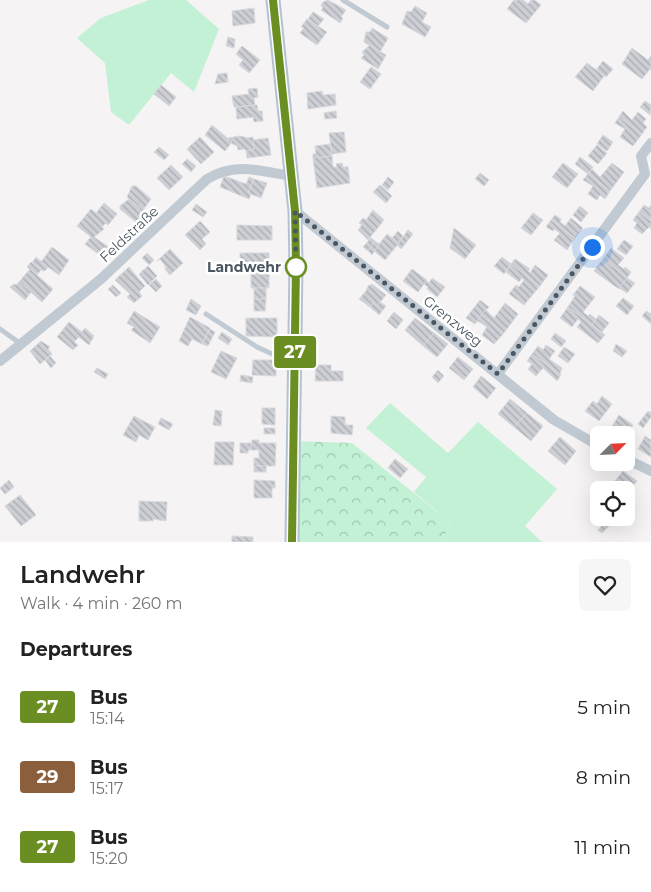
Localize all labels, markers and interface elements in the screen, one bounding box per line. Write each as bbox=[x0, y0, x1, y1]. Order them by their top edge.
street label: Feldstraße bbox=[96, 202, 162, 266]
your location bbox=[580, 235, 605, 260]
marker: Landwehr bbox=[285, 256, 307, 278]
place label: Landwehr bbox=[207, 258, 281, 276]
street label: Grenzweg bbox=[420, 292, 486, 350]
line badge: 27 bbox=[272, 336, 318, 368]
text: 27 bbox=[284, 341, 306, 363]
north arrow bbox=[590, 426, 635, 471]
map controls bbox=[590, 426, 635, 526]
button: locate bbox=[590, 481, 635, 526]
button: heart bbox=[579, 559, 631, 611]
text: Landwehr bbox=[20, 560, 145, 589]
text: Walk · 4 min · 260 m bbox=[20, 594, 182, 613]
text: Departures bbox=[20, 638, 132, 661]
text: Bus bbox=[90, 686, 128, 709]
text: 27 bbox=[37, 696, 58, 718]
text: 5 min bbox=[577, 696, 631, 719]
text: 15:14 bbox=[90, 709, 125, 728]
text: Bus bbox=[90, 756, 128, 779]
text: 29 bbox=[36, 766, 59, 788]
text: 8 min bbox=[576, 766, 631, 789]
text: 15:17 bbox=[90, 779, 123, 798]
text: Bus bbox=[90, 826, 128, 849]
text: 27 bbox=[37, 836, 58, 858]
text: 11 min bbox=[574, 836, 631, 859]
text: 15:20 bbox=[90, 849, 128, 868]

